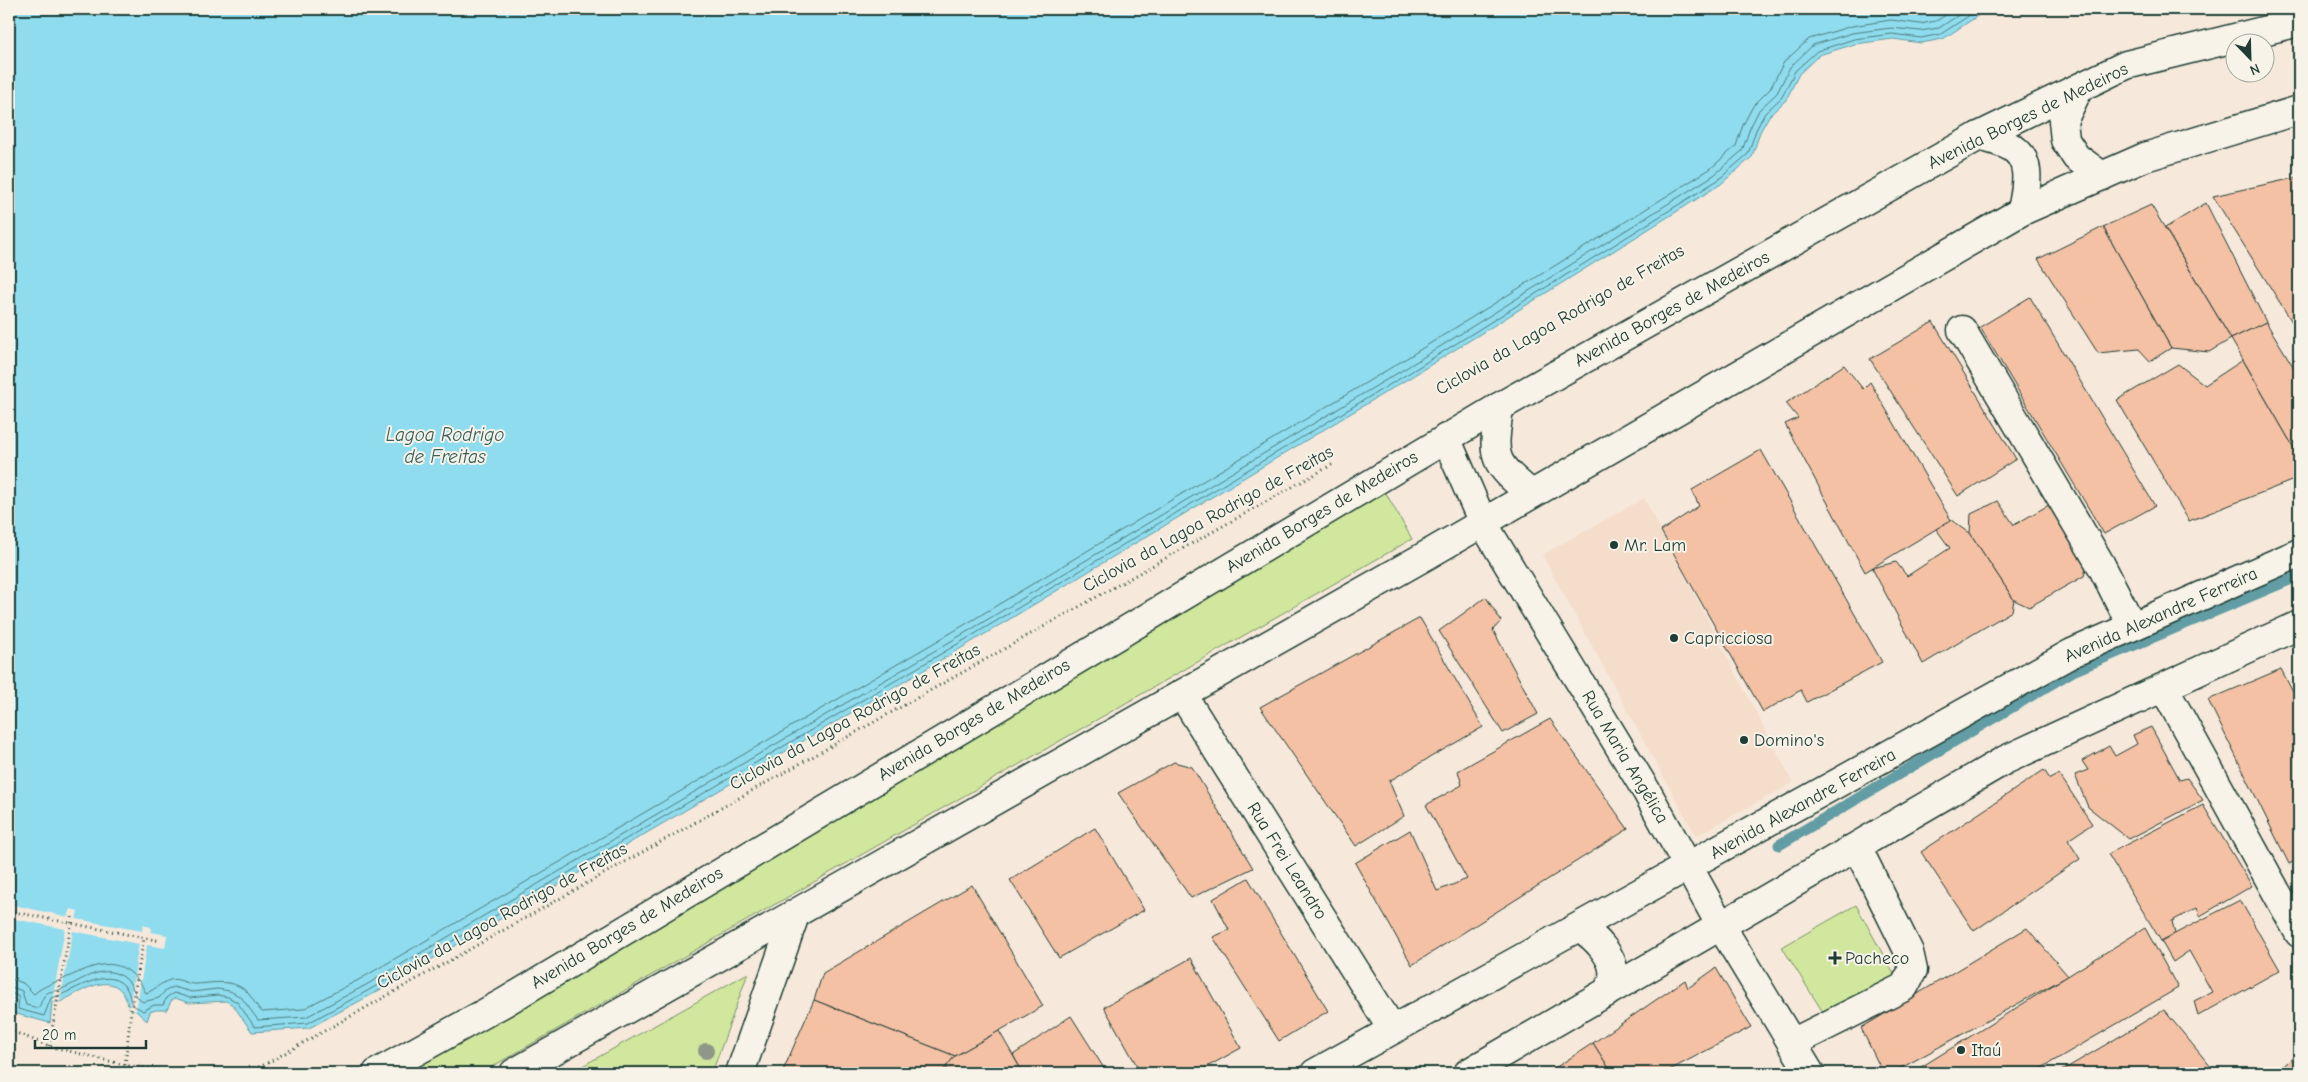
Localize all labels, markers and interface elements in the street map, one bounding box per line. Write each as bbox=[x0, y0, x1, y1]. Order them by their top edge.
north arrow bbox=[2226, 32, 2276, 82]
street label: Avenida Borges de Medeiros bbox=[1925, 58, 2131, 174]
text: N bbox=[2247, 60, 2262, 79]
street label: Ciclovia da Lagoa Rodrigo de Freitas bbox=[1432, 240, 1688, 400]
street label: Avenida Borges de Medeiros bbox=[1571, 247, 1773, 371]
water label: Lagoa Rodrigo de Freitas bbox=[386, 424, 504, 468]
street label: Ciclovia da Lagoa Rodrigo de Freitas bbox=[1079, 441, 1337, 597]
street label: Avenida Borges de Medeiros bbox=[1222, 446, 1422, 578]
place label: Mr. Lam bbox=[1624, 535, 1686, 556]
marker: Mr. Lam bbox=[1608, 539, 1620, 551]
street label: Avenida Alexandre Ferreira bbox=[2061, 563, 2261, 667]
place label: Capricciosa bbox=[1684, 628, 1773, 649]
marker: Capricciosa bbox=[1668, 632, 1680, 644]
street label: Ciclovia da Lagoa Rodrigo de Freitas bbox=[726, 639, 984, 795]
street label: Avenida Borges de Medeiros bbox=[874, 654, 1074, 786]
street label: Rua Maria Angélica bbox=[1577, 687, 1673, 827]
place label: Domino's bbox=[1754, 730, 1824, 751]
marker: Domino's bbox=[1738, 734, 1750, 746]
street label: Avenida Alexandre Ferreira bbox=[1706, 744, 1900, 864]
street label: Rua Frei Leandro bbox=[1242, 798, 1332, 924]
street label: Ciclovia da Lagoa Rodrigo de Freitas bbox=[373, 838, 631, 994]
street label: Avenida Borges de Medeiros bbox=[527, 862, 727, 994]
place label: Pacheco bbox=[1845, 948, 1909, 969]
marker: Pacheco bbox=[1829, 952, 1841, 964]
scale bar bbox=[35, 1017, 146, 1049]
text: 20 m bbox=[42, 1026, 76, 1044]
place label: Itaú bbox=[1971, 1040, 2001, 1061]
marker: Itaú bbox=[1955, 1044, 1967, 1056]

